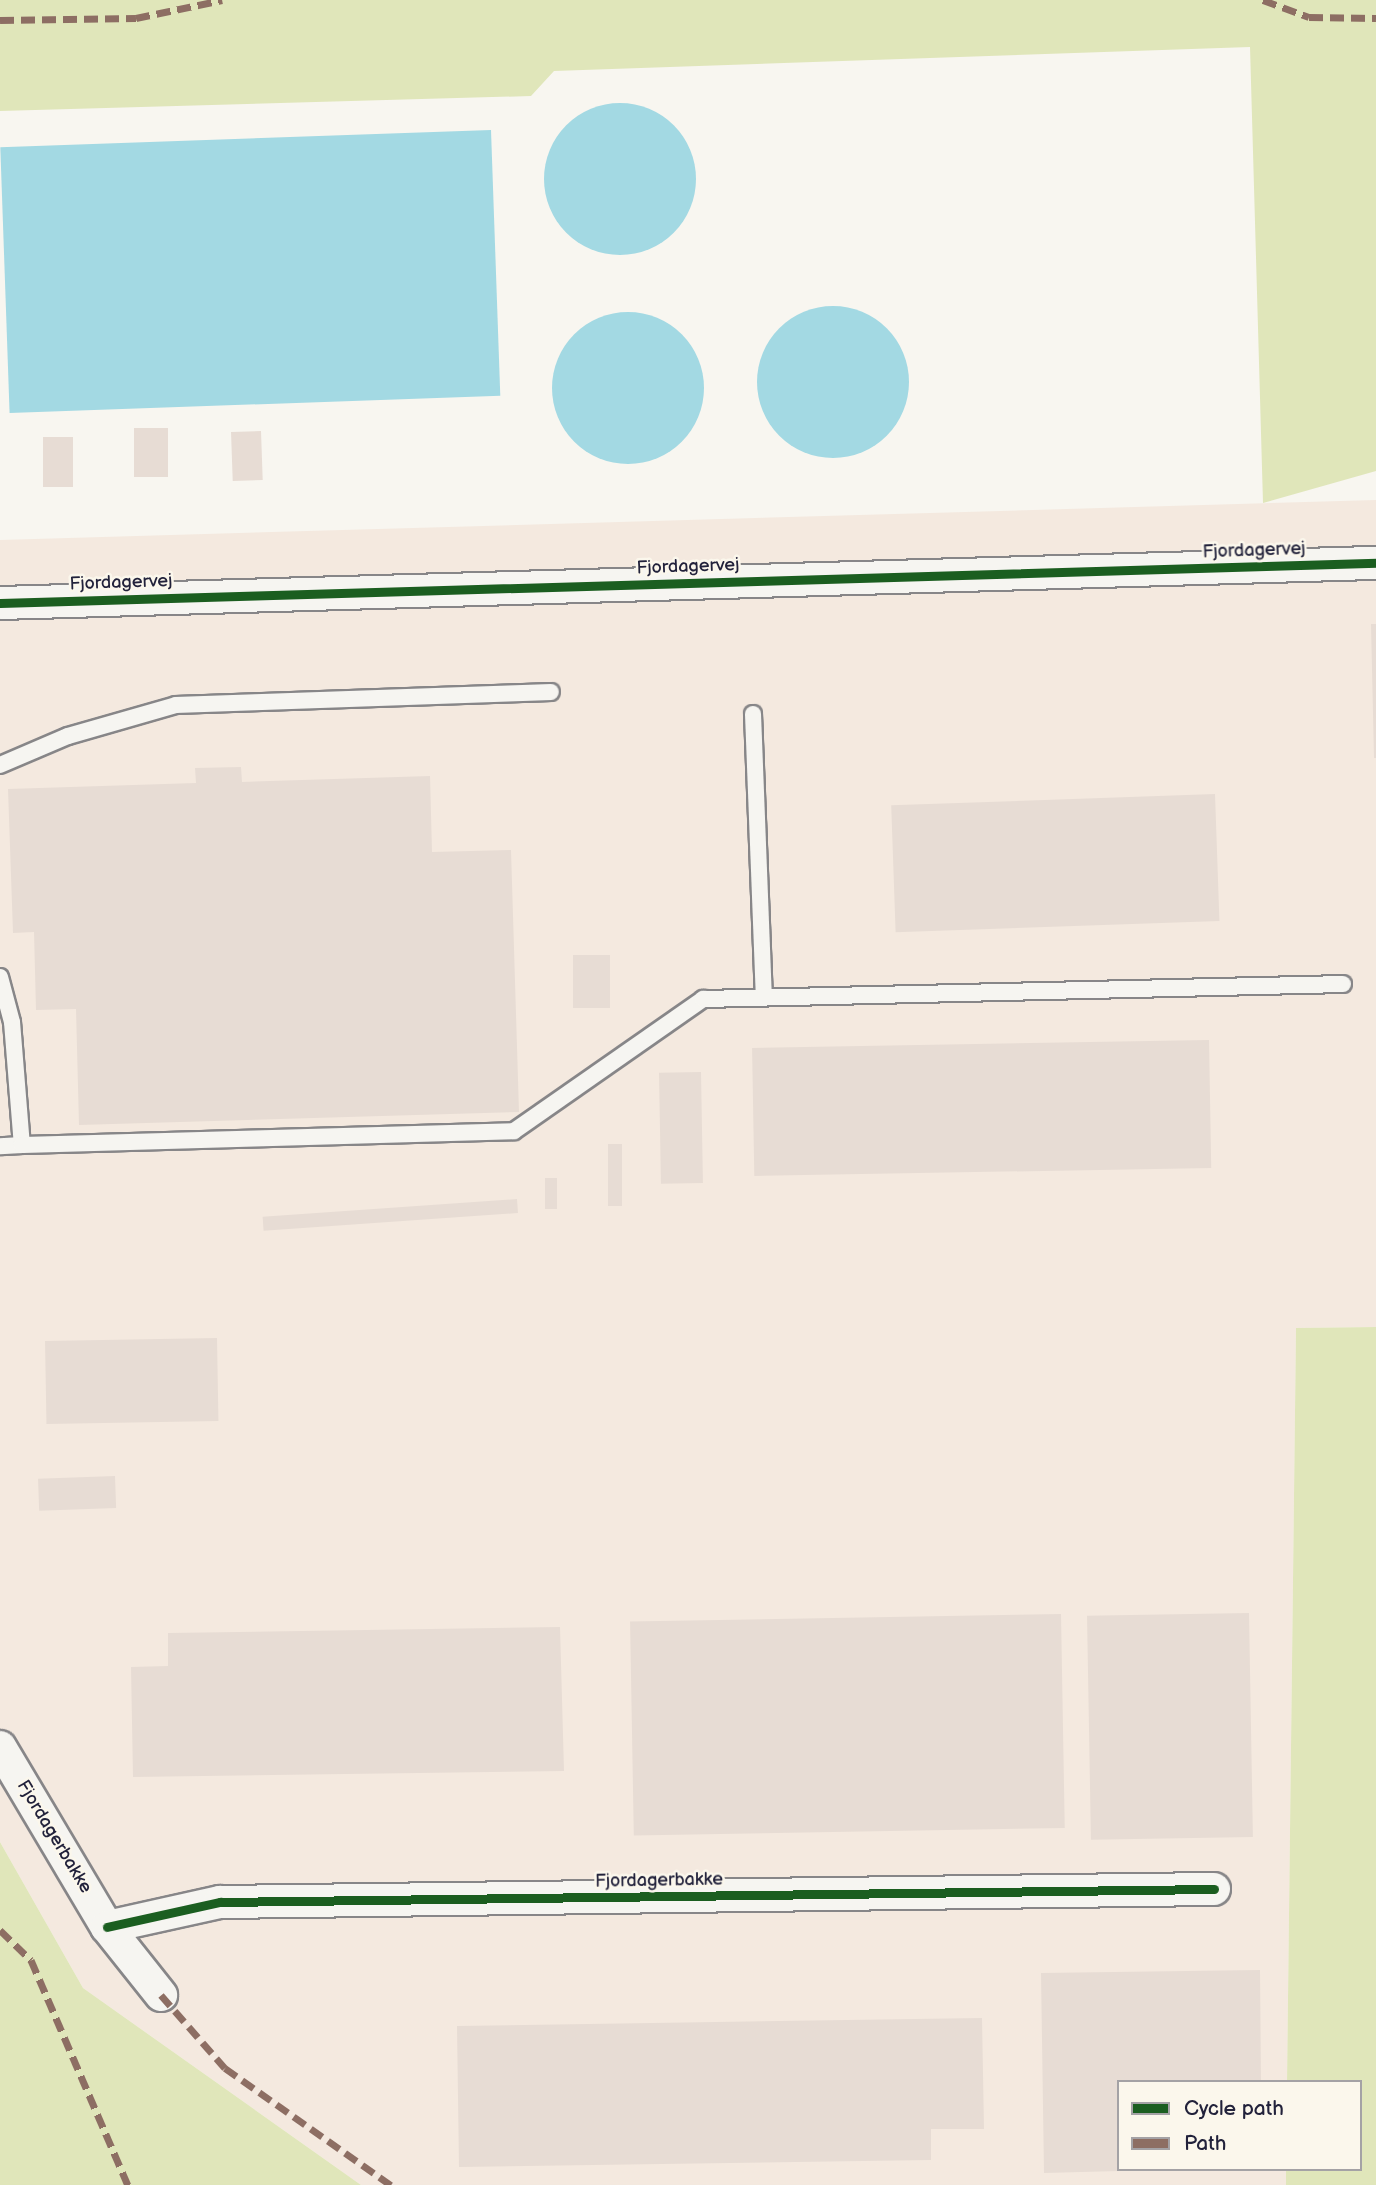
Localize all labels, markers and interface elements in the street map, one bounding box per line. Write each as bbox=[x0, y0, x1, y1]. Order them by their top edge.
street label: Fjordagervej bbox=[1202, 538, 1306, 564]
street label: Fjordagervej bbox=[636, 554, 740, 580]
street label: Fjordagervej bbox=[69, 570, 173, 596]
street label: Fjordagerbakke bbox=[12, 1777, 96, 1897]
street label: Fjordagerbakke bbox=[595, 1869, 723, 1893]
legend bbox=[1117, 2080, 1362, 2171]
text: Cycle path bbox=[1184, 2096, 1284, 2121]
text: Path bbox=[1184, 2131, 1226, 2156]

